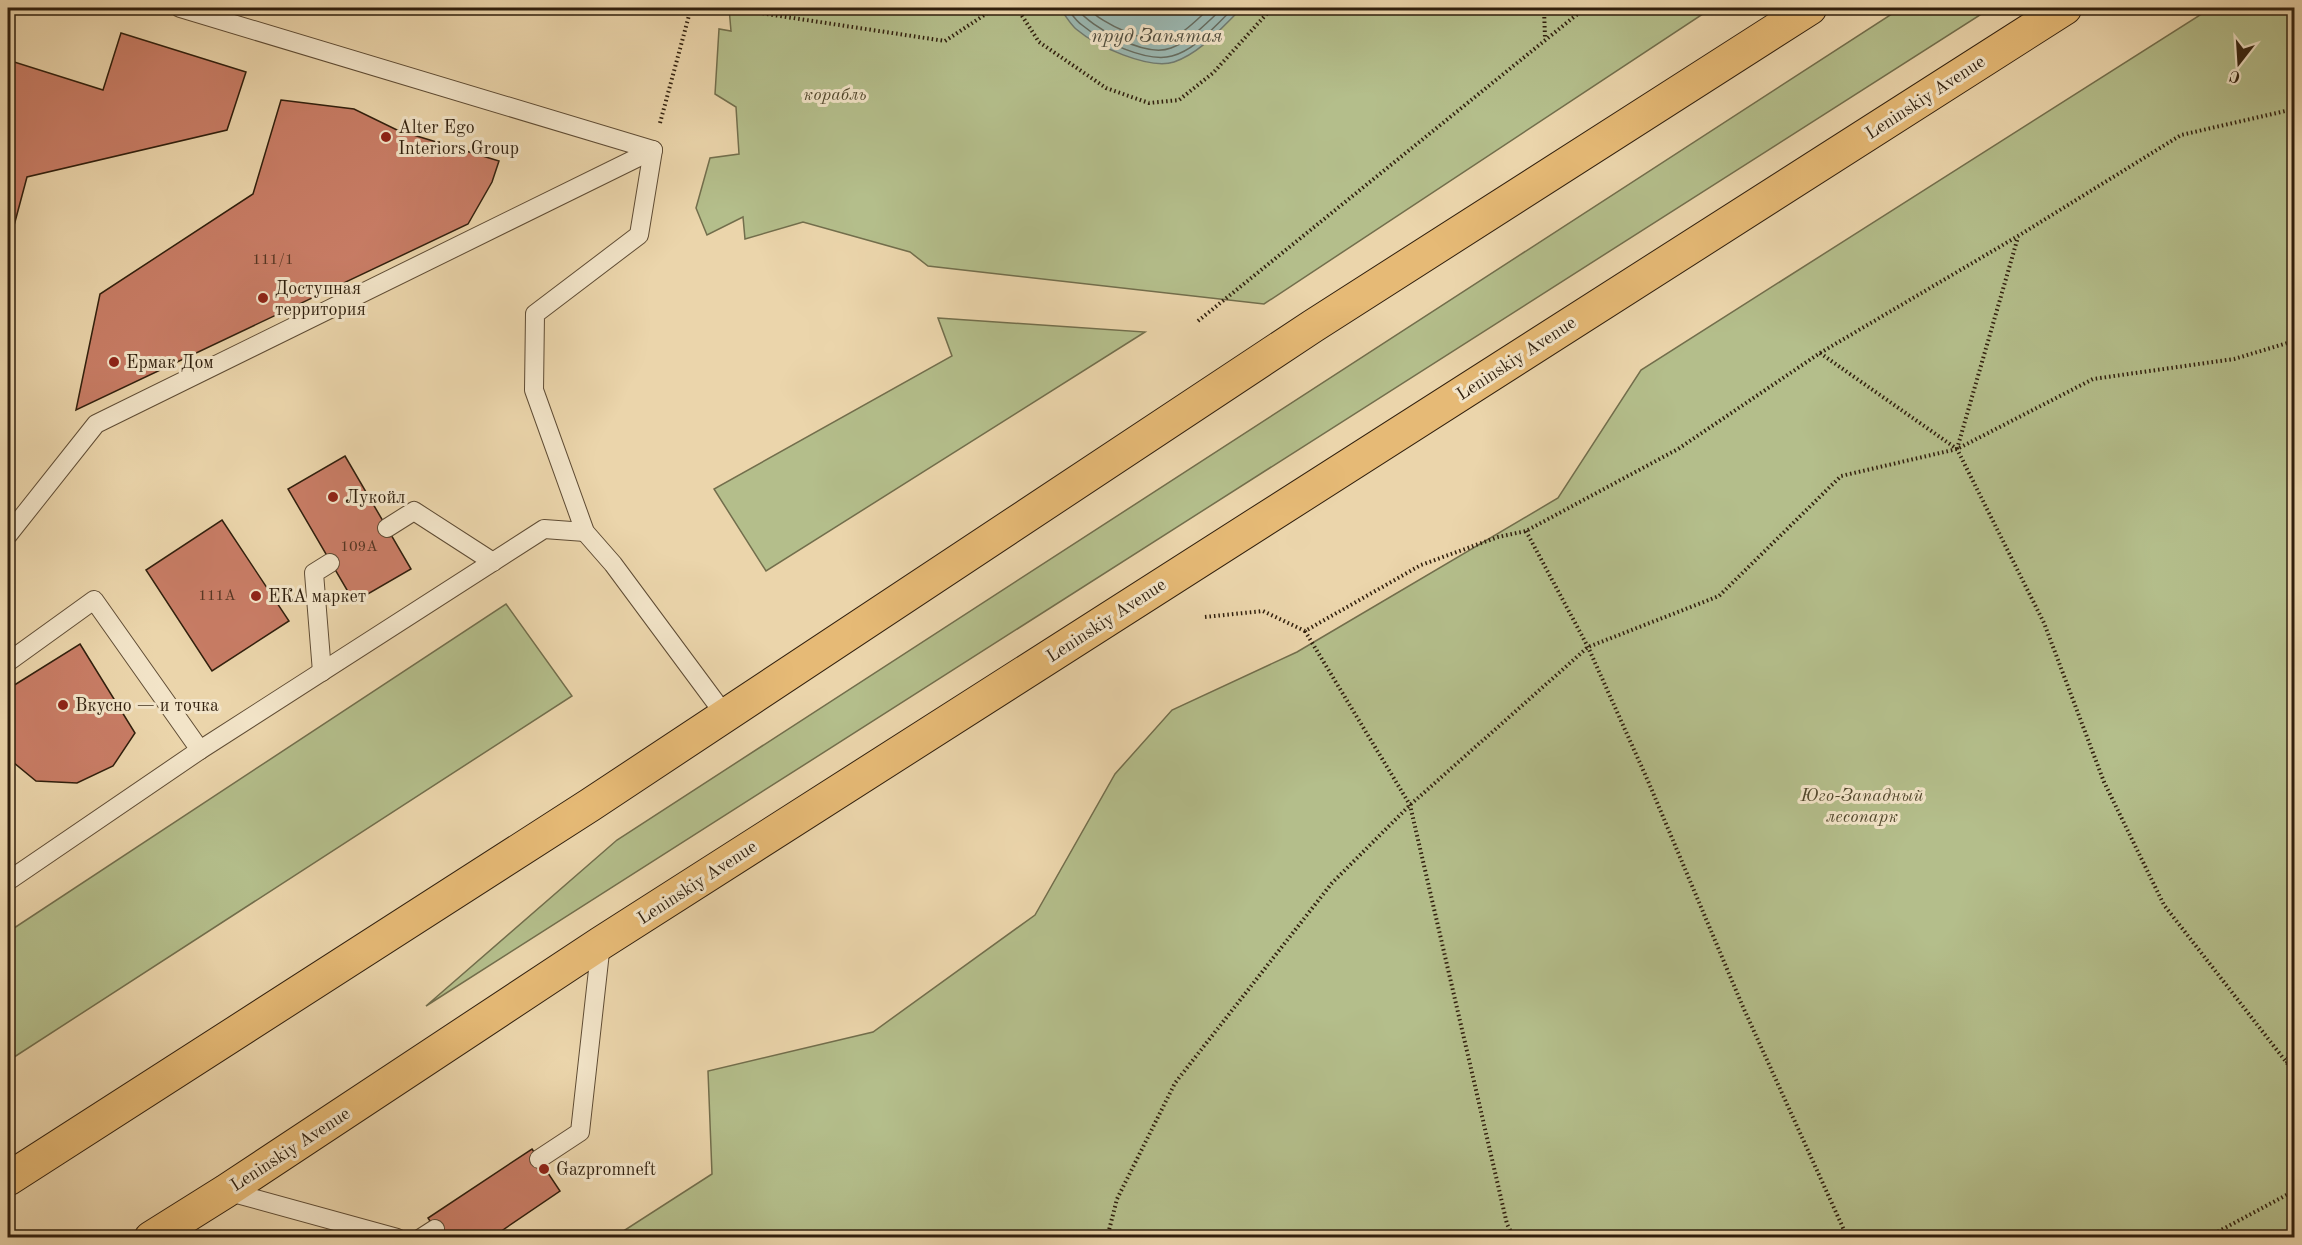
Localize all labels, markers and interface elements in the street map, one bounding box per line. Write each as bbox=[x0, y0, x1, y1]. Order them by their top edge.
water label: пруд Запятая bbox=[1091, 27, 1223, 47]
north arrow bbox=[2209, 33, 2269, 93]
street label: Leninskiy Avenue bbox=[1863, 53, 1988, 143]
text: С bbox=[2228, 66, 2243, 85]
park label: корабль bbox=[803, 86, 867, 104]
place label: Alter Ego Interiors Group bbox=[398, 119, 519, 158]
marker: Alter Ego Interiors Group bbox=[379, 130, 393, 144]
house number: 111/1 bbox=[252, 253, 294, 268]
place label: Доступная территория bbox=[275, 280, 366, 319]
marker: Доступная территория bbox=[256, 291, 270, 305]
street label: Leninskiy Avenue bbox=[1454, 314, 1579, 404]
place label: Ермак Дом bbox=[126, 354, 214, 372]
marker: Ермак Дом bbox=[107, 355, 121, 369]
place label: Лукойл bbox=[345, 489, 405, 507]
marker: Лукойл bbox=[326, 490, 340, 504]
house number: 109А bbox=[340, 540, 378, 555]
street label: Leninskiy Avenue bbox=[1044, 576, 1169, 666]
place label: ЕКА маркет bbox=[268, 588, 366, 606]
house number: 111А bbox=[198, 589, 236, 604]
marker: ЕКА маркет bbox=[249, 589, 263, 603]
place label: Вкусно — и точка bbox=[75, 697, 219, 715]
marker: Вкусно — и точка bbox=[56, 698, 70, 712]
park label: Юго-Западный лесопарк bbox=[1799, 787, 1924, 826]
street label: Leninskiy Avenue bbox=[635, 838, 760, 928]
street label: Leninskiy Avenue bbox=[228, 1105, 353, 1195]
place label: Gazpromneft bbox=[556, 1161, 656, 1179]
marker: Gazpromneft bbox=[537, 1162, 551, 1176]

